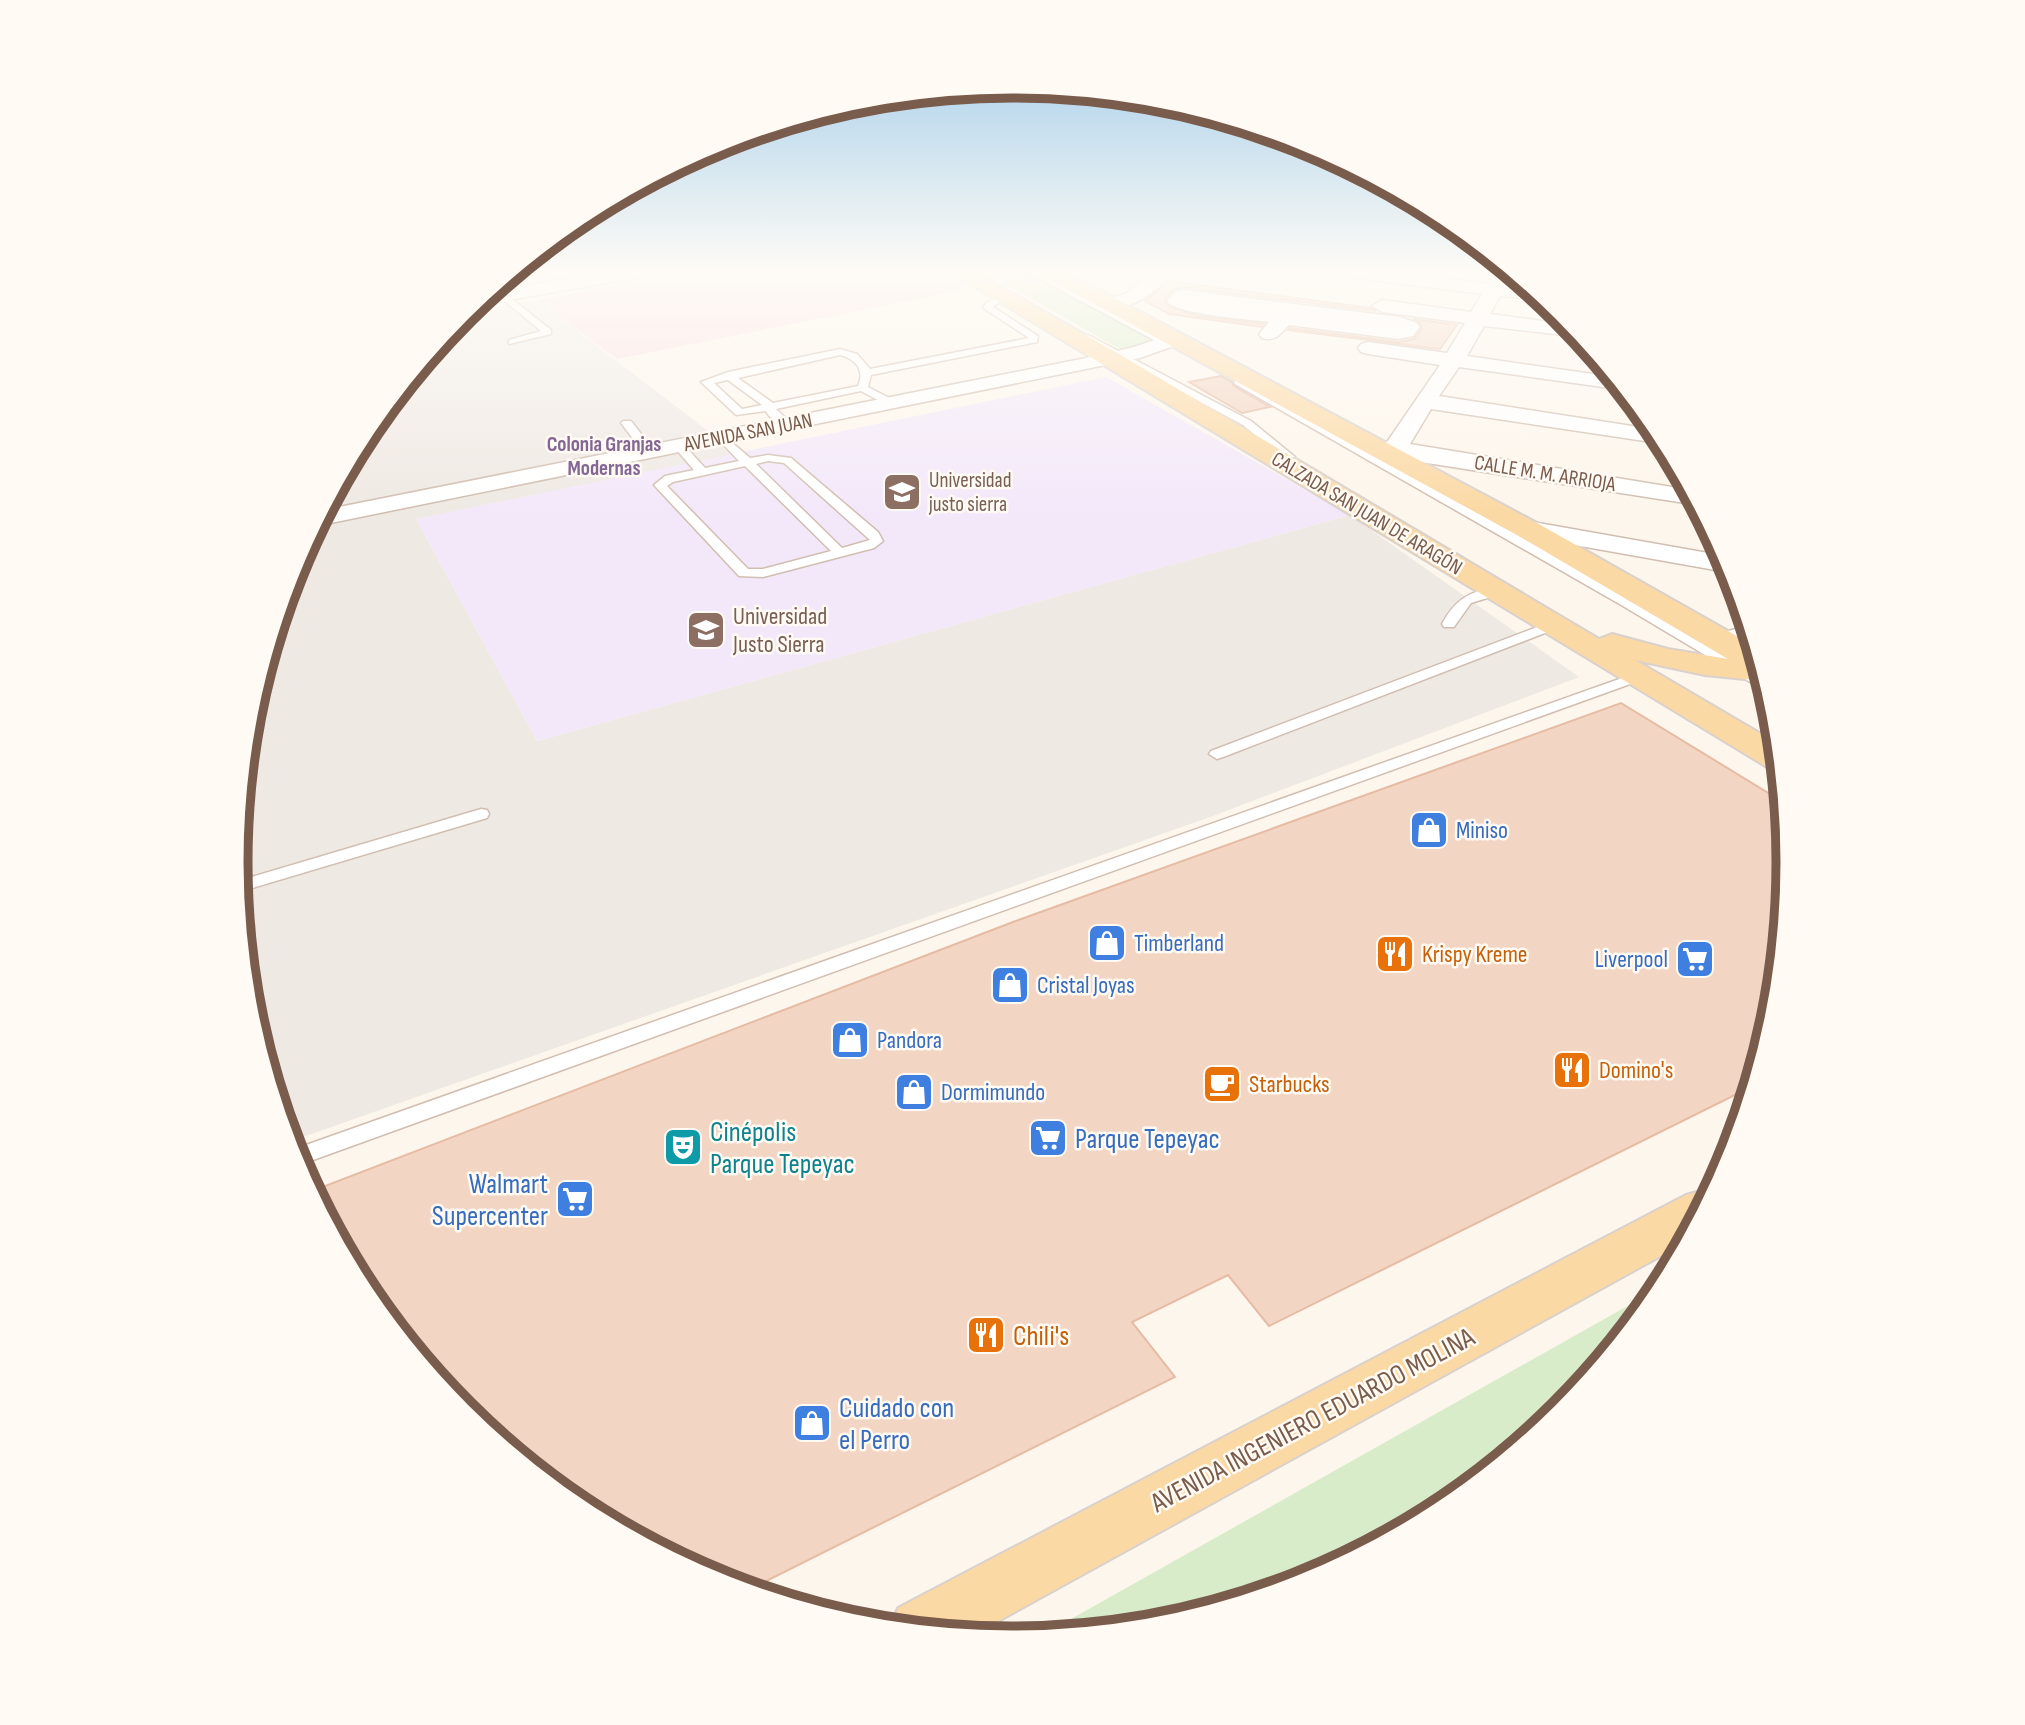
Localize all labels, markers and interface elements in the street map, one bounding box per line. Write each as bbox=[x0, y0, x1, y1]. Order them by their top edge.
street label: AVENIDA SAN JUAN bbox=[681, 408, 814, 457]
district label: Colonia Granjas Modernas bbox=[547, 432, 661, 481]
street label: CALZADA SAN JUAN DE ARAGÓN bbox=[1267, 447, 1467, 580]
street label: CALLE M. M. ARRIOJA bbox=[1473, 450, 1618, 497]
place label: Universidad justo sierra bbox=[928, 468, 1011, 517]
school or university icon: Universidad justo sierra bbox=[881, 471, 923, 513]
place label: Universidad Justo Sierra bbox=[732, 602, 827, 659]
school or university icon: Universidad Justo Sierra bbox=[685, 609, 727, 651]
shop icon: Miniso bbox=[1408, 809, 1450, 851]
place label: Miniso bbox=[1456, 816, 1508, 845]
shop icon: Timberland bbox=[1086, 922, 1128, 964]
place label: Timberland bbox=[1134, 929, 1224, 958]
restaurant icon: Krispy Kreme bbox=[1374, 933, 1416, 975]
supermarket icon: Liverpool bbox=[1674, 938, 1716, 980]
place label: Krispy Kreme bbox=[1422, 940, 1527, 969]
place label: Liverpool bbox=[1595, 945, 1668, 974]
shop icon: Cristal Joyas bbox=[989, 964, 1031, 1006]
place label: Cristal Joyas bbox=[1037, 971, 1135, 1000]
shop icon: Pandora bbox=[829, 1019, 871, 1061]
place label: Pandora bbox=[877, 1026, 942, 1055]
restaurant icon: Domino's bbox=[1551, 1049, 1593, 1091]
place label: Domino's bbox=[1599, 1056, 1673, 1085]
cafe icon: Starbucks bbox=[1201, 1063, 1243, 1105]
place label: Starbucks bbox=[1249, 1070, 1330, 1099]
shop icon: Dormimundo bbox=[893, 1071, 935, 1113]
place label: Dormimundo bbox=[941, 1078, 1045, 1107]
place label: Cinépolis Parque Tepeyac bbox=[710, 1116, 855, 1181]
supermarket icon: Parque Tepeyac bbox=[1027, 1117, 1069, 1159]
place label: Parque Tepeyac bbox=[1075, 1123, 1220, 1156]
theatre icon: Cinépolis Parque Tepeyac bbox=[662, 1126, 704, 1168]
place label: Walmart Supercenter bbox=[432, 1168, 548, 1233]
supermarket icon: Walmart Supercenter bbox=[554, 1178, 596, 1220]
restaurant icon: Chili's bbox=[965, 1314, 1007, 1356]
place label: Chili's bbox=[1013, 1320, 1069, 1353]
street label: AVENIDA INGENIERO EDUARDO MOLINA bbox=[1144, 1320, 1481, 1520]
place label: Cuidado con el Perro bbox=[839, 1392, 954, 1457]
shop icon: Cuidado con el Perro bbox=[791, 1402, 833, 1444]

